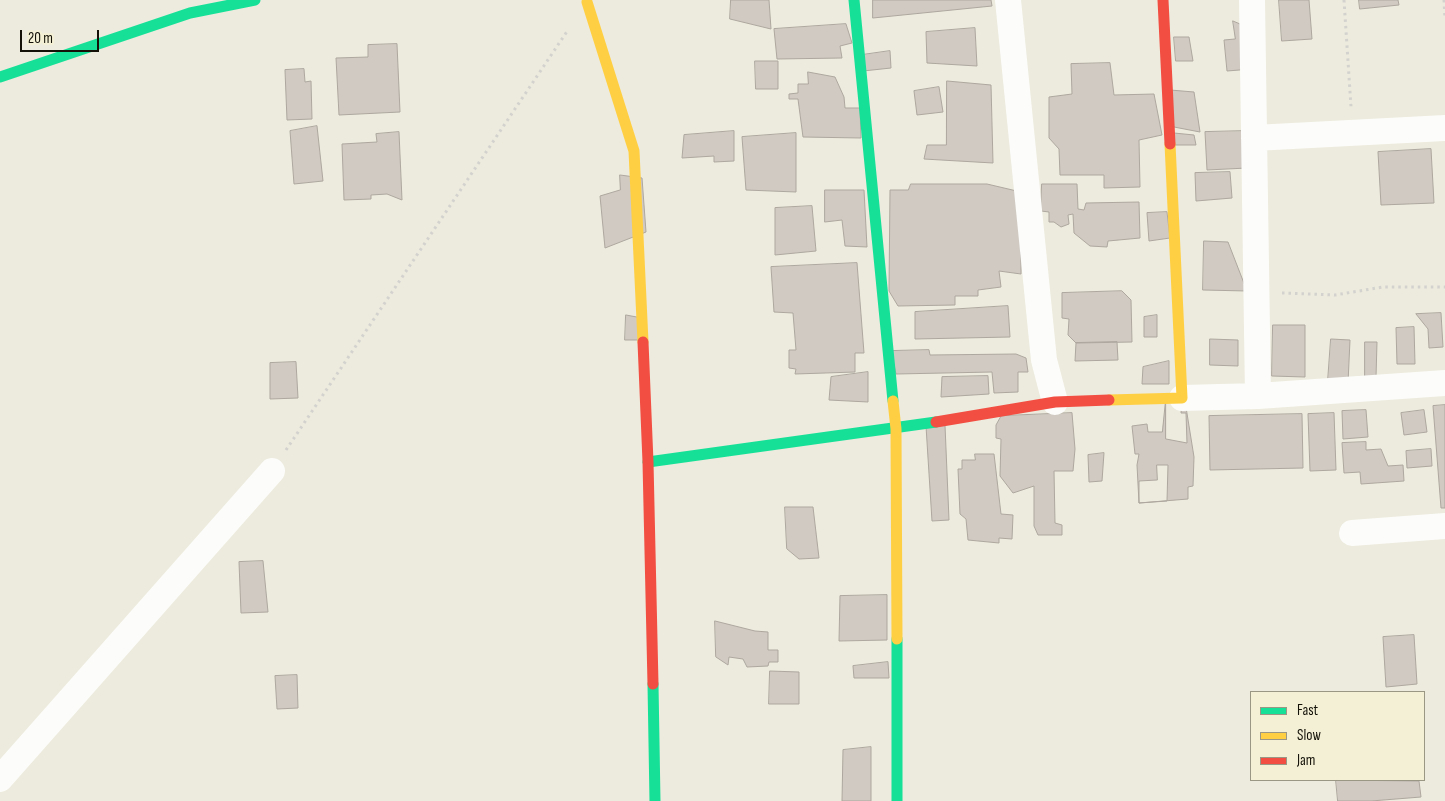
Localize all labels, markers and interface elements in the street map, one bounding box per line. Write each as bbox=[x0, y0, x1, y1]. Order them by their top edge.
scale bar bbox=[22, 20, 101, 52]
text: 20 m bbox=[28, 29, 53, 48]
legend bbox=[1250, 691, 1425, 781]
text: Fast bbox=[1297, 701, 1318, 720]
text: Slow bbox=[1297, 726, 1321, 745]
text: Jam bbox=[1297, 751, 1315, 770]

